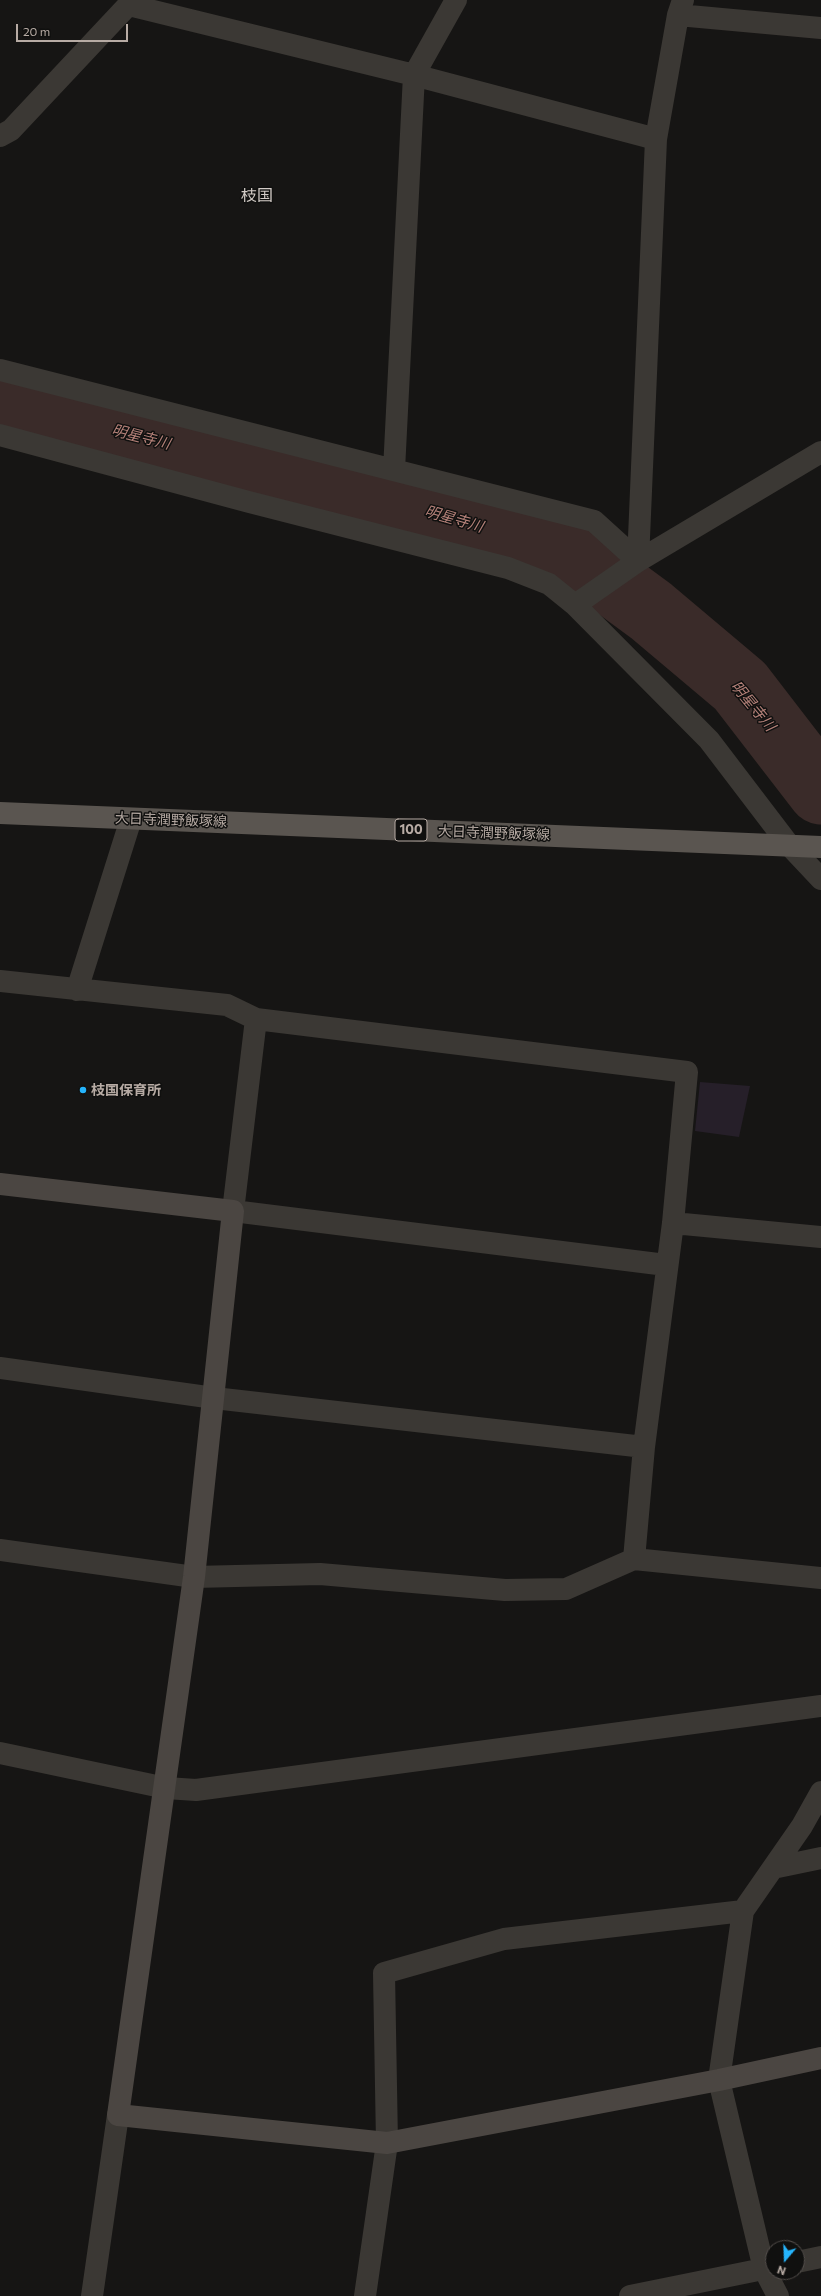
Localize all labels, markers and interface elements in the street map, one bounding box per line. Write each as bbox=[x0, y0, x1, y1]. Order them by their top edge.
scale bar bbox=[18, 16, 130, 42]
text: 20 m bbox=[23, 24, 50, 38]
district label: 枝国 bbox=[241, 186, 273, 206]
water label: 明星寺川 bbox=[110, 421, 172, 453]
water label: 明星寺川 bbox=[423, 502, 485, 536]
water label: 明星寺川 bbox=[727, 677, 779, 735]
street label: 大日寺潤野飯塚線 bbox=[115, 810, 227, 830]
road number: 100 bbox=[395, 819, 427, 841]
street label: 大日寺潤野飯塚線 bbox=[438, 823, 550, 843]
place label: 枝国保育所 bbox=[91, 1082, 161, 1098]
marker: 枝国保育所 bbox=[78, 1085, 88, 1095]
north arrow bbox=[765, 2240, 805, 2280]
text: N bbox=[775, 2263, 787, 2278]

